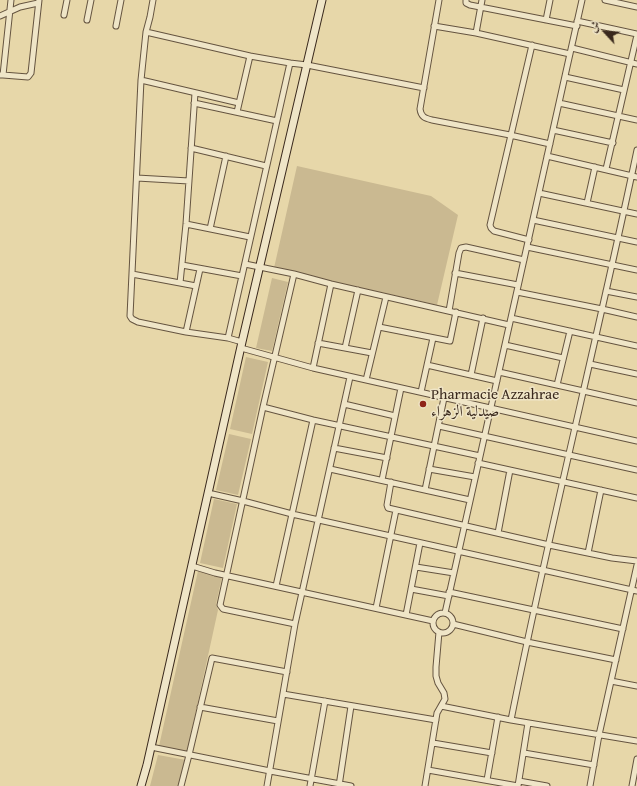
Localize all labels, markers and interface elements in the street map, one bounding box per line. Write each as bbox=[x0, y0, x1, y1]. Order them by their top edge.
north arrow bbox=[585, 12, 625, 52]
text: ش bbox=[585, 18, 604, 35]
place label: Pharmacie Azzahrae صيدلية الزهراء bbox=[431, 386, 559, 421]
marker: Pharmacie Azzahrae صيدلية الزهراء bbox=[418, 399, 428, 409]

